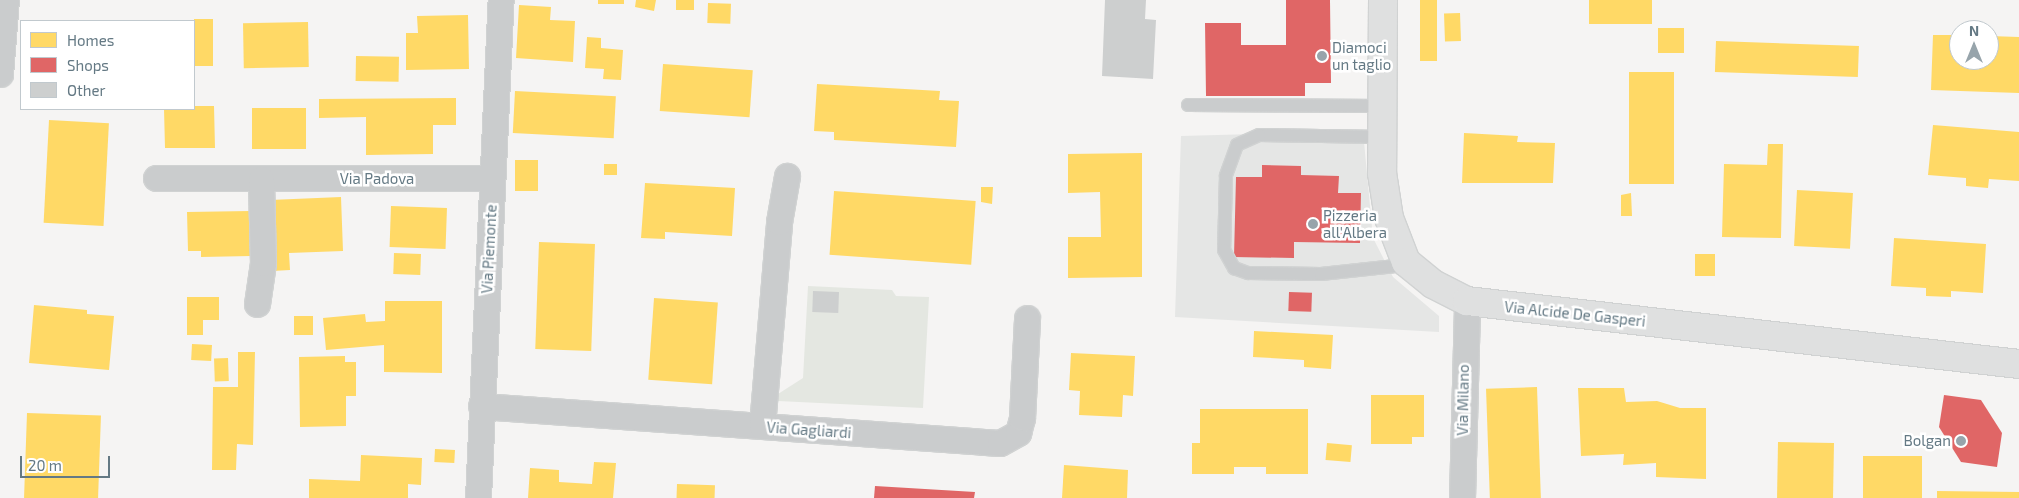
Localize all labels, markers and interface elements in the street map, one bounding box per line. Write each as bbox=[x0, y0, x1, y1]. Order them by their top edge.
legend bbox=[20, 20, 195, 110]
north arrow bbox=[1949, 20, 1999, 70]
text: N bbox=[1969, 22, 1979, 39]
text: Homes bbox=[67, 31, 114, 49]
place label: Diamoci un taglio bbox=[1332, 38, 1392, 73]
marker: Diamoci un taglio bbox=[1316, 50, 1328, 62]
text: Shops bbox=[67, 56, 109, 74]
text: Other bbox=[67, 81, 106, 99]
street label: Via Padova bbox=[340, 170, 414, 188]
street label: Via Piemonte bbox=[478, 204, 500, 294]
place label: Pizzeria all'Albera bbox=[1323, 206, 1387, 241]
marker: Pizzeria all'Albera bbox=[1307, 218, 1319, 230]
street label: Via Alcide De Gasperi bbox=[1503, 298, 1647, 330]
street label: Via Milano bbox=[1453, 364, 1473, 436]
street label: Via Gagliardi bbox=[766, 418, 852, 442]
place label: Bolgan bbox=[1903, 432, 1951, 450]
marker: Bolgan bbox=[1955, 435, 1967, 447]
scale bar bbox=[22, 446, 112, 478]
text: 20 m bbox=[28, 456, 62, 474]

